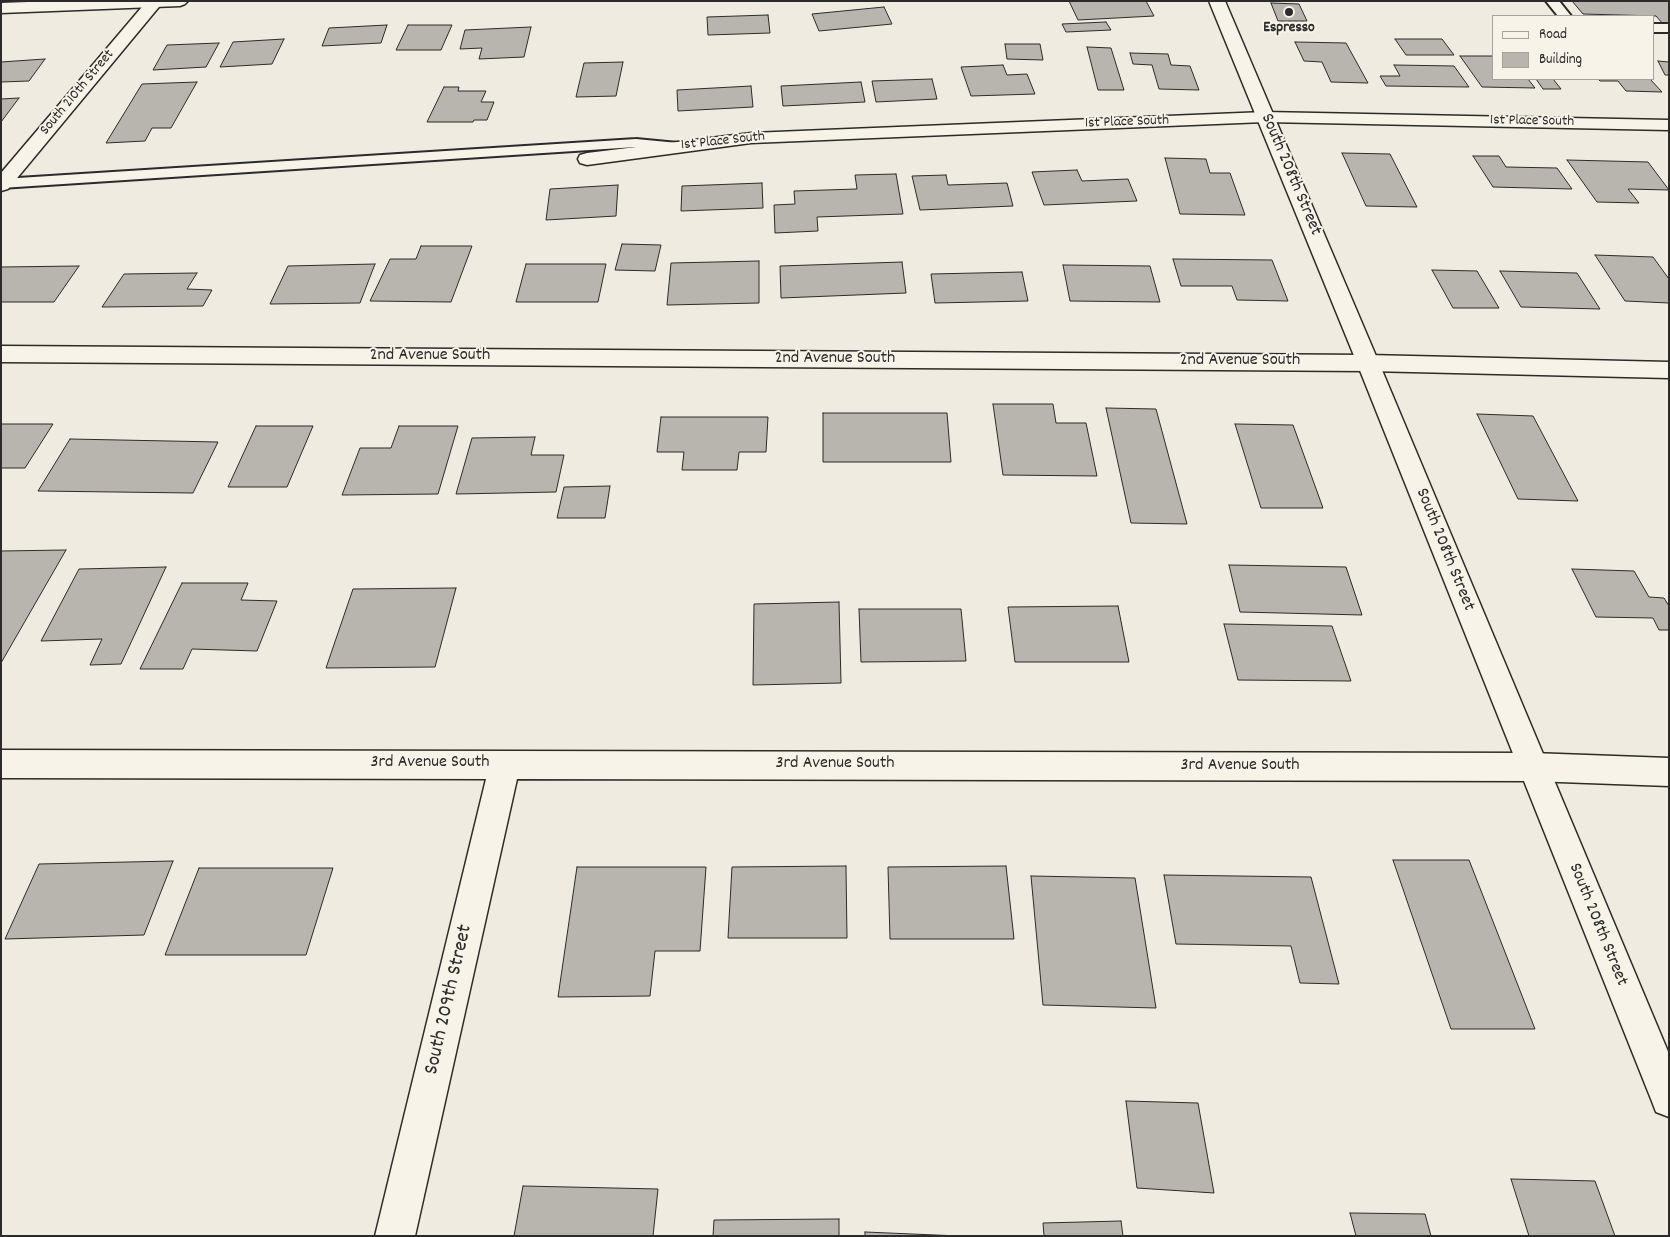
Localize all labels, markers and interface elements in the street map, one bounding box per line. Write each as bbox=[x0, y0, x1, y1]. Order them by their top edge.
marker: Espresso bbox=[1283, 6, 1295, 18]
legend bbox=[1492, 15, 1655, 80]
place label: Espresso bbox=[1263, 20, 1315, 38]
text: Road bbox=[1539, 24, 1567, 46]
street label: South 210th Street bbox=[37, 47, 119, 139]
text: Building bbox=[1539, 49, 1582, 71]
street label: South 208th Street bbox=[1255, 111, 1325, 239]
street label: 1st Place South bbox=[1490, 112, 1574, 132]
street label: 1st Place South bbox=[1085, 113, 1169, 133]
street label: 1st Place South bbox=[680, 129, 766, 155]
street label: 2nd Avenue South bbox=[370, 346, 490, 368]
street label: 2nd Avenue South bbox=[775, 349, 895, 371]
street label: 2nd Avenue South bbox=[1180, 351, 1300, 373]
street label: South 208th Street bbox=[1410, 486, 1478, 614]
street label: 3rd Avenue South bbox=[370, 753, 490, 775]
street label: 3rd Avenue South bbox=[775, 754, 895, 776]
street label: 3rd Avenue South bbox=[1180, 756, 1300, 778]
street label: South 208th Street bbox=[1563, 861, 1631, 989]
street label: South 209th Street bbox=[420, 922, 480, 1078]

